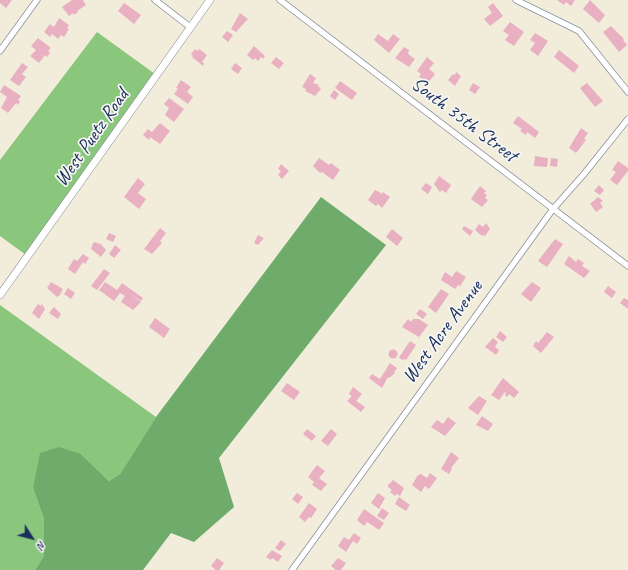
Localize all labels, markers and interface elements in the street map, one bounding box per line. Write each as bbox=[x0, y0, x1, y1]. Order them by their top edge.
street label: South 35th Street bbox=[406, 72, 522, 168]
street label: West Puetz Road bbox=[50, 85, 134, 191]
street label: West Acre Avenue bbox=[398, 276, 488, 388]
north arrow bbox=[12, 518, 52, 558]
text: N bbox=[34, 538, 49, 552]

